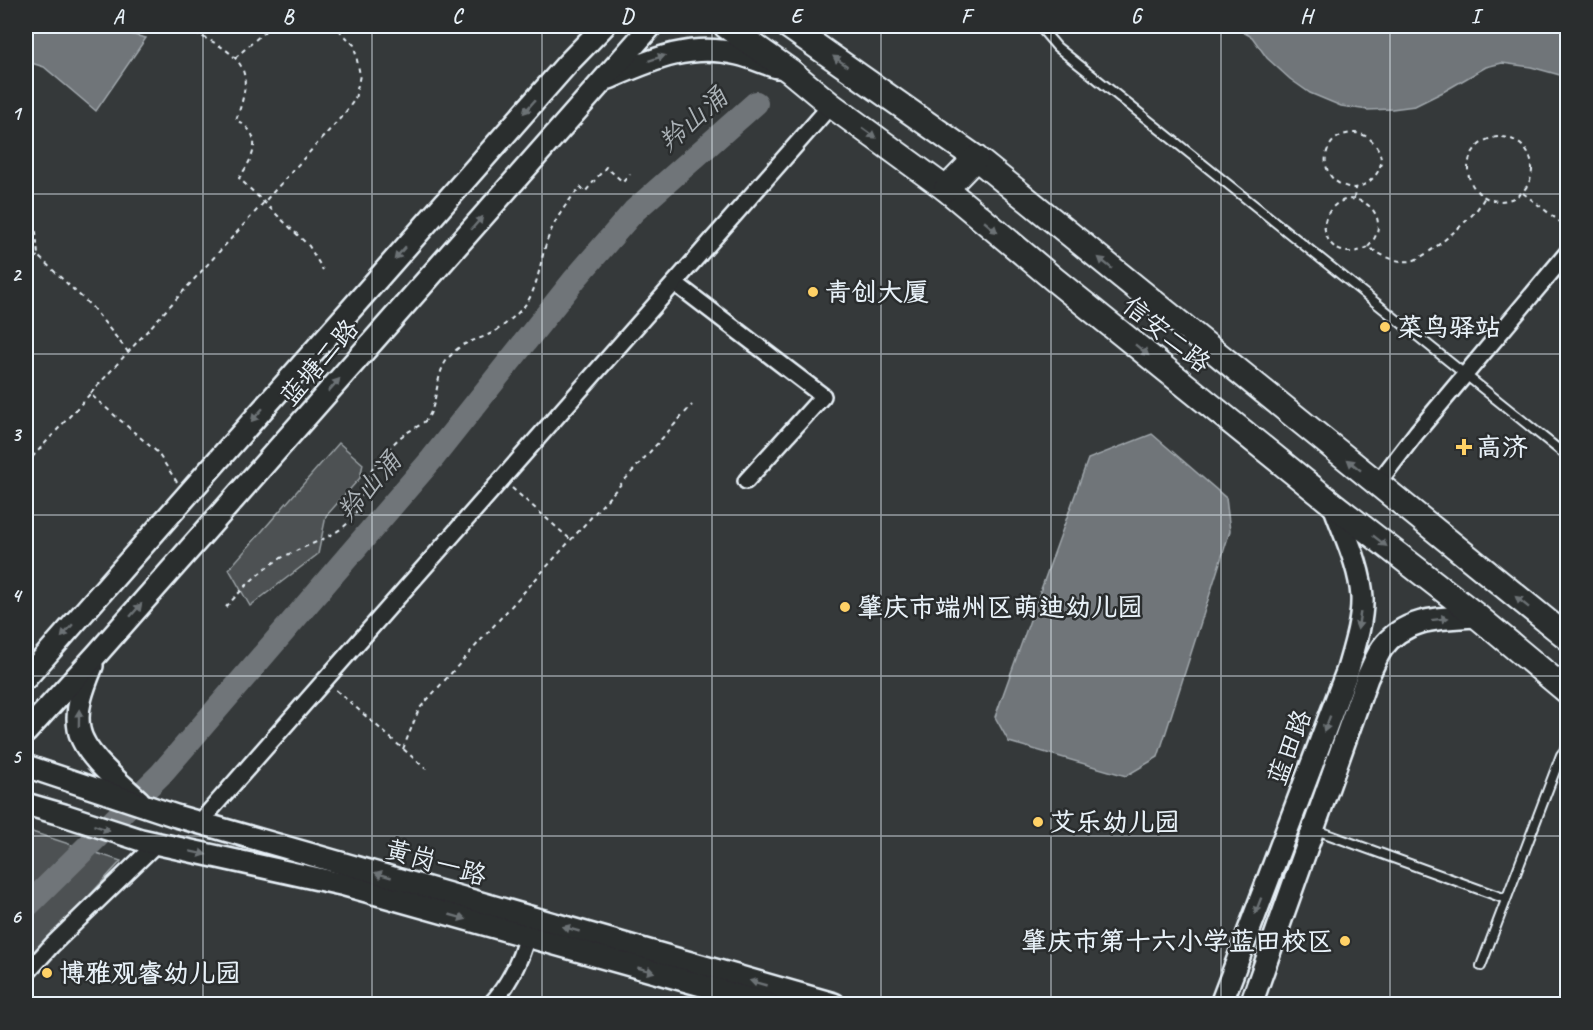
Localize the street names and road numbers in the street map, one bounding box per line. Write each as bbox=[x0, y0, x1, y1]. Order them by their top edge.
street label: 信安二路 bbox=[1116, 289, 1217, 380]
street label: 蓝塘二路 bbox=[273, 312, 366, 412]
street label: 蓝田路 bbox=[1260, 705, 1319, 790]
street label: 黄岗一路 bbox=[381, 832, 490, 893]

